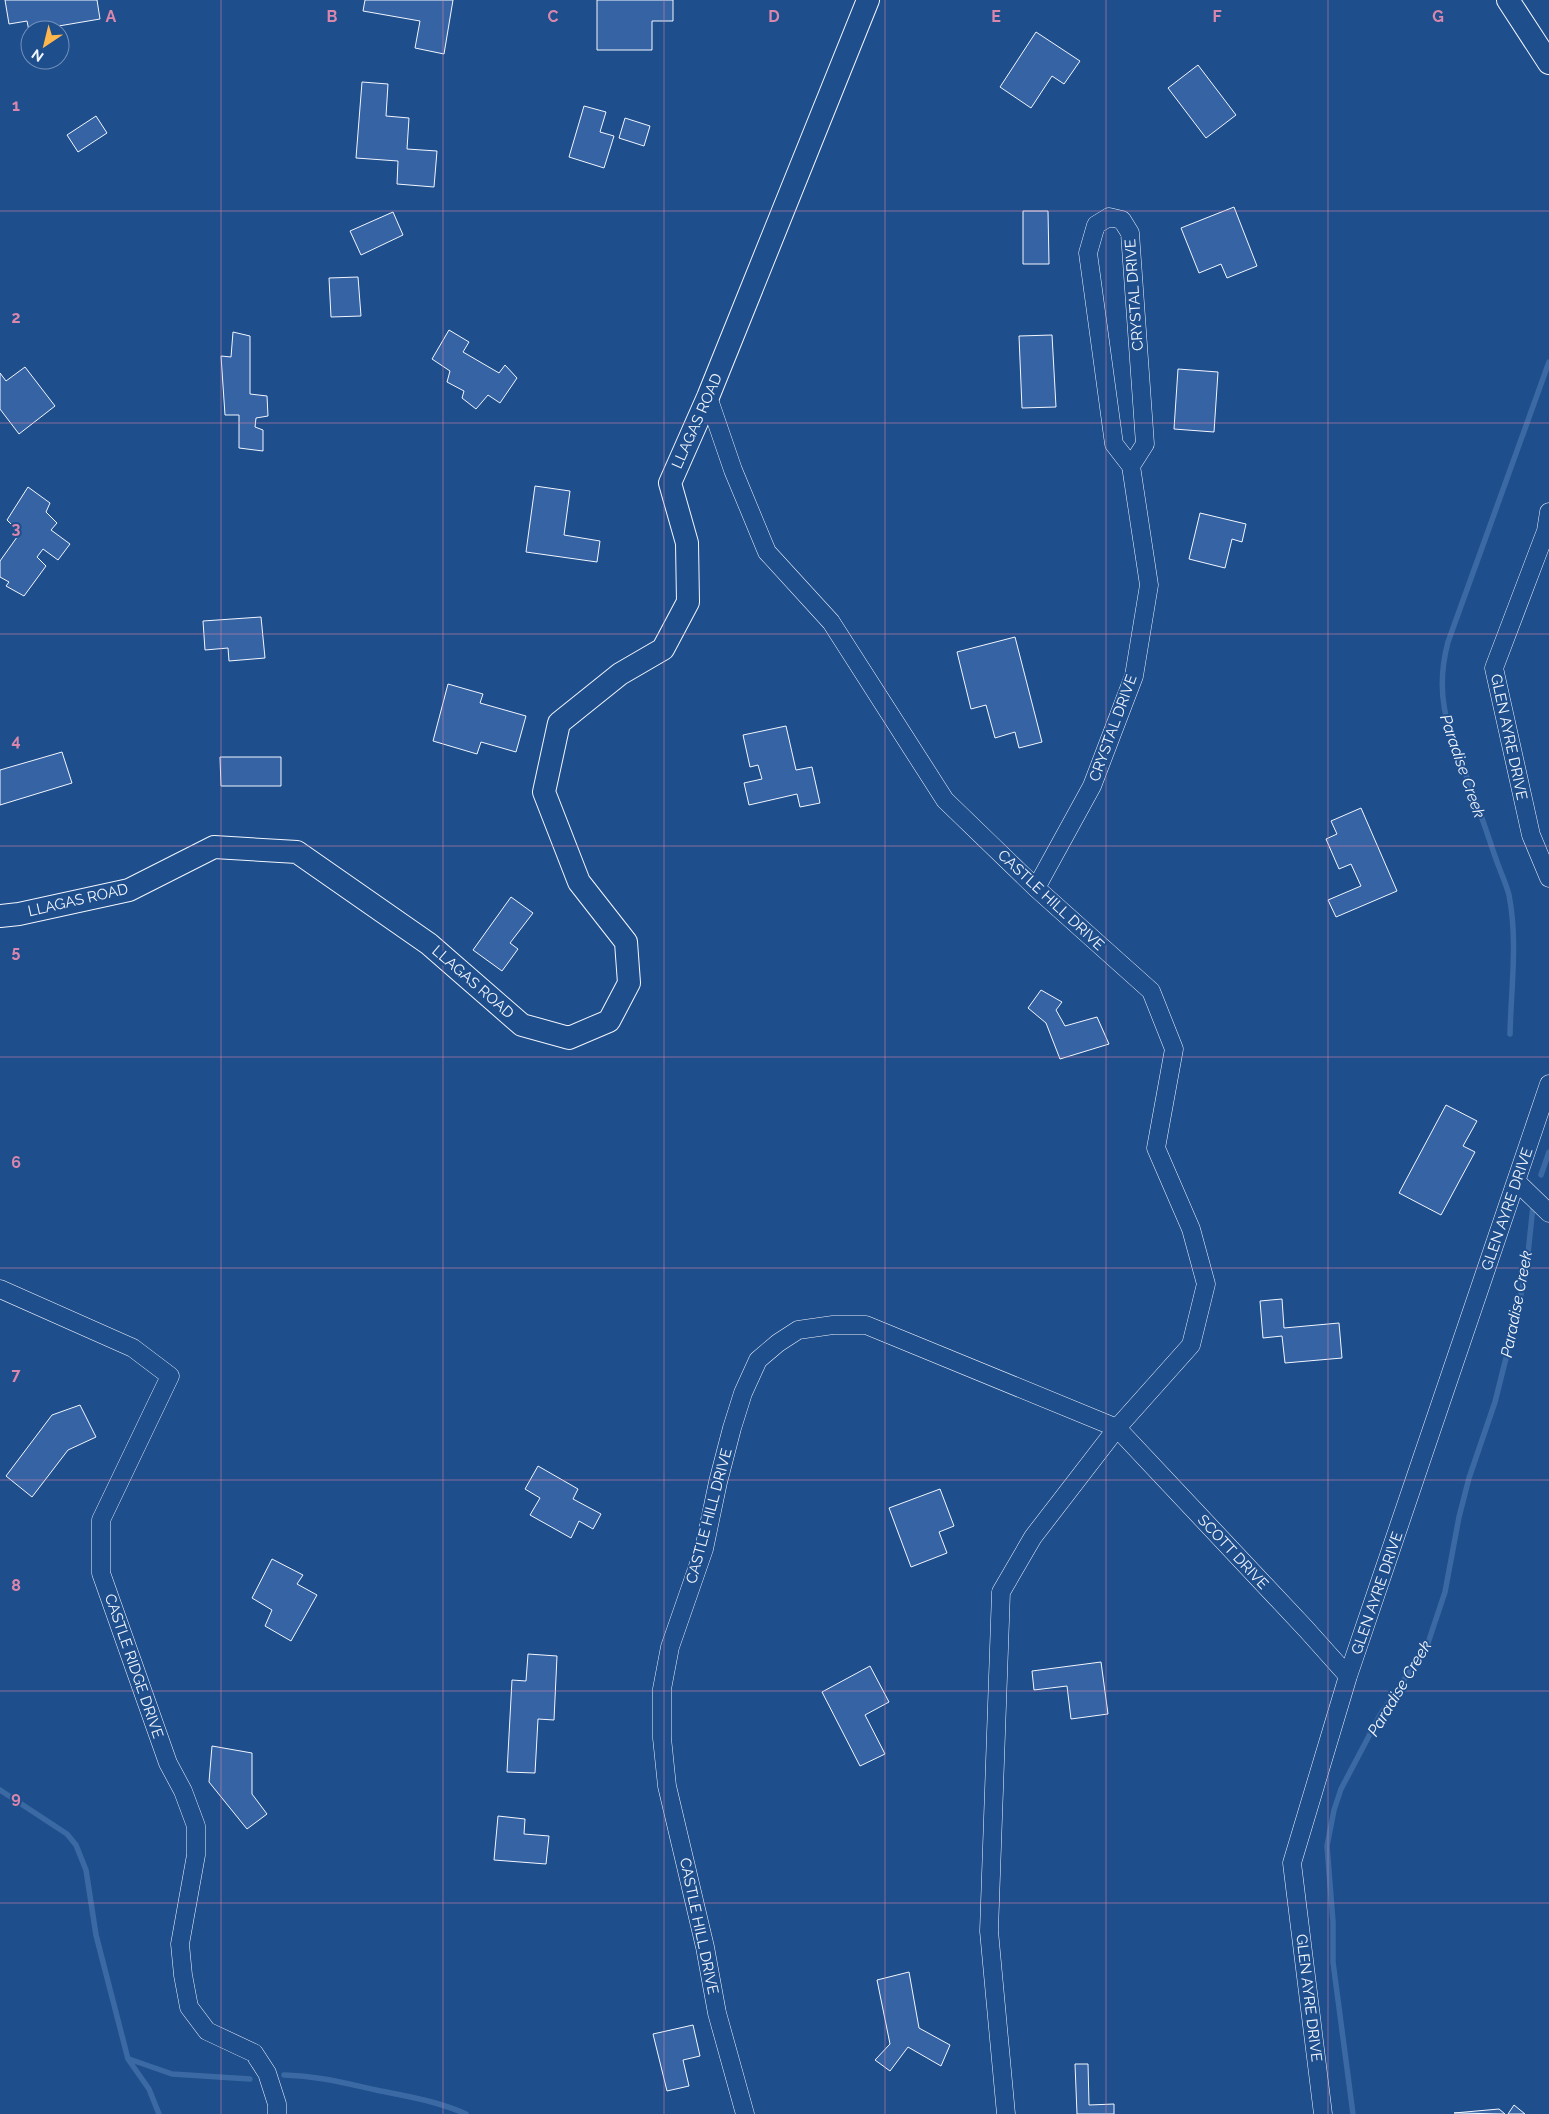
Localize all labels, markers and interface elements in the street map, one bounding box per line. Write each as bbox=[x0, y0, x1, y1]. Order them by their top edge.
text: A bbox=[106, 7, 117, 26]
text: B bbox=[327, 7, 338, 26]
text: C bbox=[548, 7, 559, 26]
text: D bbox=[768, 7, 780, 26]
text: E bbox=[991, 7, 1001, 26]
text: F bbox=[1212, 7, 1222, 26]
text: G bbox=[1432, 7, 1444, 26]
north arrow bbox=[20, 20, 70, 70]
text: N bbox=[29, 46, 47, 65]
text: 1 bbox=[12, 96, 20, 115]
street label: CRYSTAL DRIVE bbox=[1121, 238, 1147, 352]
text: 2 bbox=[11, 308, 21, 327]
street label: LLAGAS ROAD bbox=[668, 370, 726, 471]
text: 3 bbox=[12, 519, 21, 538]
street label: CRYSTAL DRIVE bbox=[1085, 672, 1141, 784]
street label: GLEN AYRE DRIVE bbox=[1487, 672, 1531, 802]
water label: Paradise Creek bbox=[1436, 712, 1489, 821]
text: 4 bbox=[11, 731, 21, 750]
street label: CASTLE HILL DRIVE bbox=[994, 846, 1108, 954]
street label: LLAGAS ROAD bbox=[26, 880, 130, 920]
text: 5 bbox=[12, 942, 21, 961]
street label: LLAGAS ROAD bbox=[428, 942, 518, 1023]
street label: GLEN AYRE DRIVE bbox=[1478, 1145, 1536, 1273]
text: 6 bbox=[11, 1153, 21, 1172]
water label: Paradise Creek bbox=[1497, 1249, 1536, 1359]
text: 7 bbox=[12, 1365, 21, 1384]
street label: CASTLE HILL DRIVE bbox=[682, 1446, 736, 1586]
street label: SCOTT DRIVE bbox=[1194, 1511, 1272, 1593]
street label: GLEN AYRE DRIVE bbox=[1348, 1529, 1406, 1657]
text: 8 bbox=[11, 1576, 21, 1595]
street label: CASTLE RIDGE DRIVE bbox=[101, 1591, 167, 1741]
water label: Paradise Creek bbox=[1363, 1637, 1436, 1740]
text: 9 bbox=[11, 1788, 21, 1807]
street label: CASTLE HILL DRIVE bbox=[676, 1856, 722, 1996]
street label: GLEN AYRE DRIVE bbox=[1292, 1933, 1326, 2063]

